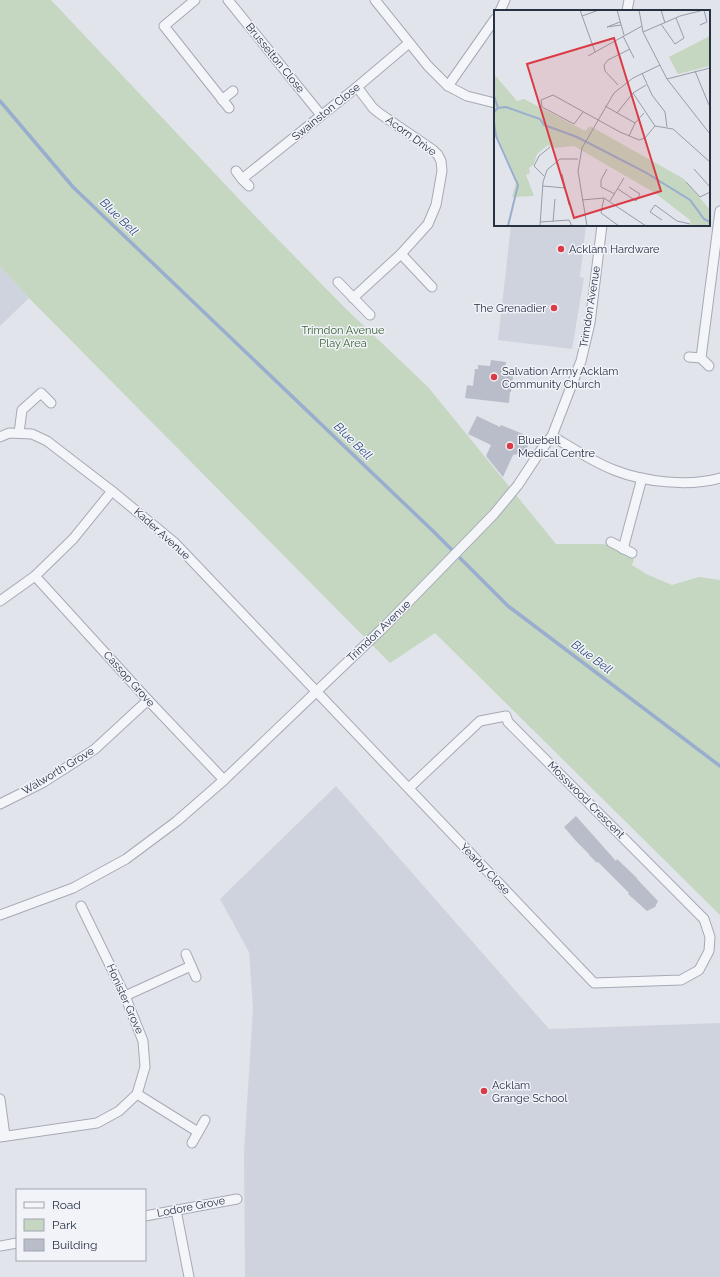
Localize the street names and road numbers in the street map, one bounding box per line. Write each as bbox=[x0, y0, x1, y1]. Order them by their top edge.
street label: Brusselton Close bbox=[243, 20, 307, 96]
street label: Swainston Close bbox=[289, 80, 363, 143]
street label: Acorn Drive bbox=[383, 113, 439, 159]
street label: Trimdon Avenue bbox=[577, 264, 603, 349]
street label: Kader Avenue bbox=[131, 505, 193, 563]
street label: Trimdon Avenue bbox=[345, 597, 414, 664]
street label: Cassop Grove bbox=[101, 649, 158, 710]
street label: Walworth Grove bbox=[20, 744, 97, 798]
street label: Mosswood Crescent bbox=[545, 759, 627, 841]
street label: Yearby Close bbox=[457, 841, 513, 898]
street label: Honister Grove bbox=[104, 962, 146, 1036]
street label: Lodore Grove bbox=[156, 1194, 227, 1220]

